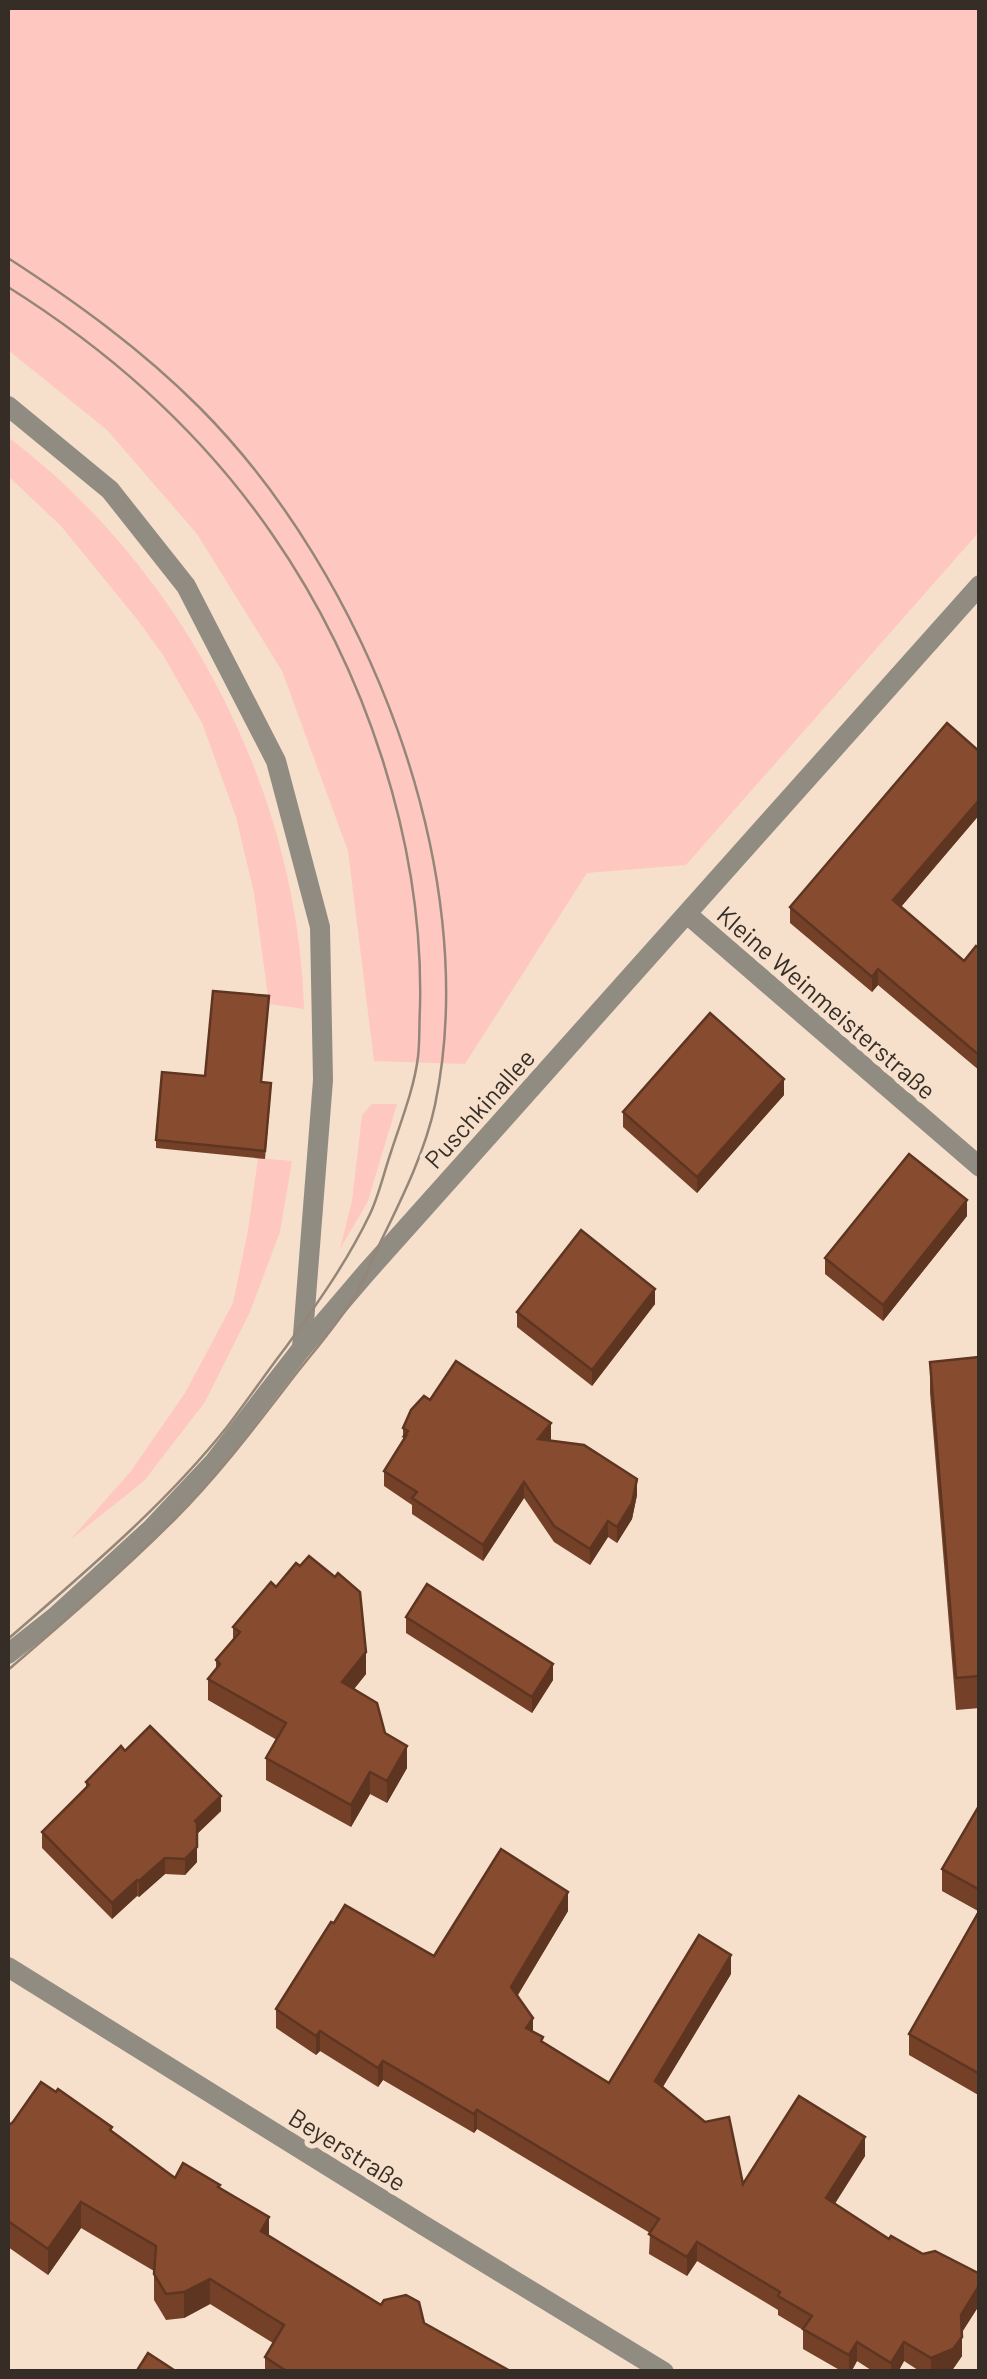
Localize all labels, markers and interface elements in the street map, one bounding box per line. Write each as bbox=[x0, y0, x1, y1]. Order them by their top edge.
street label: Kleine Weinmeisterstraße bbox=[712, 899, 942, 1105]
street label: Puschkinallee bbox=[418, 1042, 540, 1174]
street label: Beyerstraße bbox=[284, 2101, 412, 2197]

